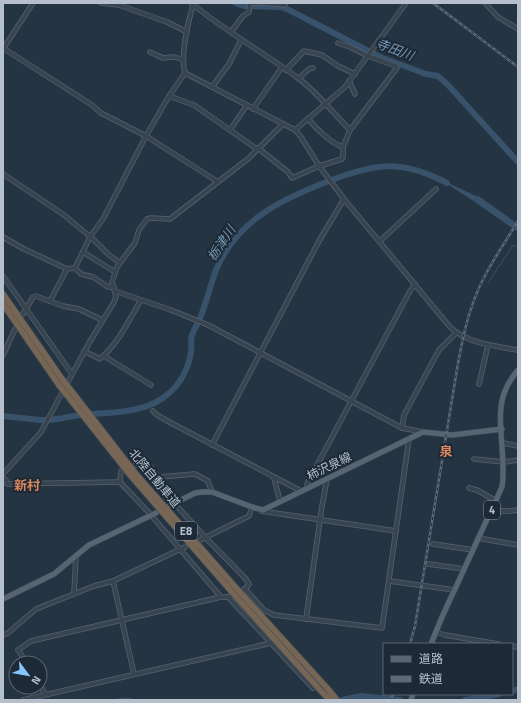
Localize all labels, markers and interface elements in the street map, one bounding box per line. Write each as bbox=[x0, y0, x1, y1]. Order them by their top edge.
water label: 寺田川 bbox=[373, 33, 419, 66]
water label: 栃津川 bbox=[202, 220, 241, 265]
district label: 泉 bbox=[439, 441, 453, 461]
street label: 北陸自動車道 bbox=[125, 444, 185, 512]
street label: 柿沢泉線 bbox=[303, 447, 355, 485]
district label: 新村 bbox=[14, 475, 40, 495]
road number: 4 bbox=[484, 501, 500, 519]
road number: E8 bbox=[175, 522, 197, 540]
legend bbox=[383, 643, 513, 695]
text: 道路 bbox=[419, 649, 443, 668]
north arrow bbox=[8, 655, 48, 695]
text: 鉄道 bbox=[419, 669, 443, 688]
text: N bbox=[28, 673, 45, 688]

